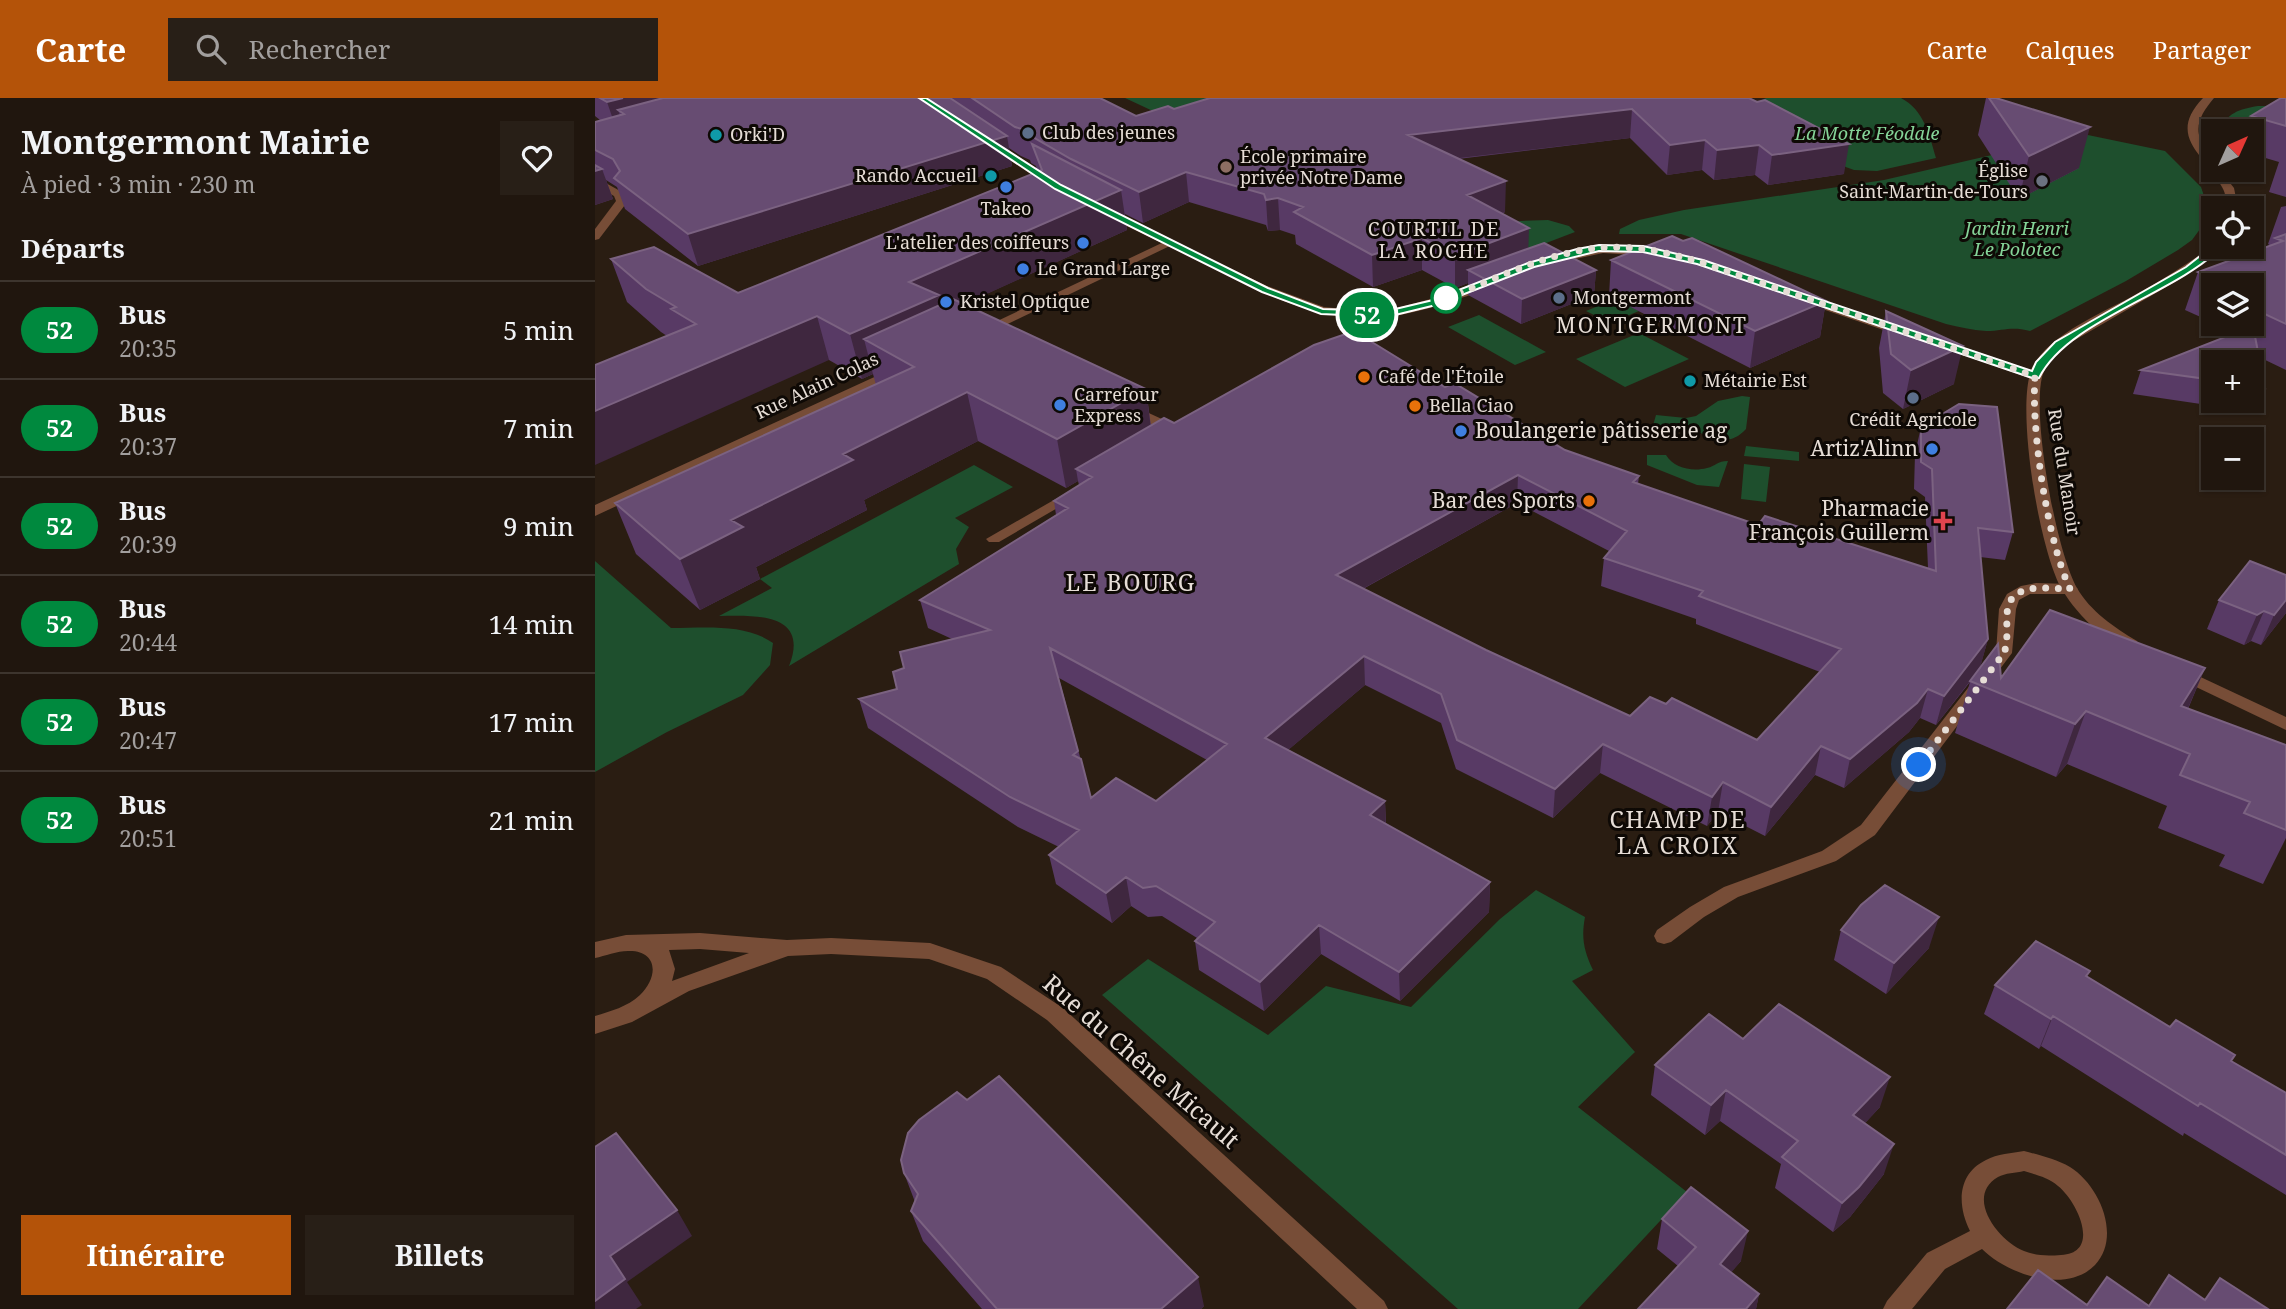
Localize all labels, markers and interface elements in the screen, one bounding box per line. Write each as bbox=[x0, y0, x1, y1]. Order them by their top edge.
search box bbox=[168, 18, 658, 81]
text: Carte bbox=[35, 27, 126, 72]
icon: search bbox=[192, 30, 230, 68]
text: Rechercher bbox=[248, 31, 390, 67]
text: Carte bbox=[1927, 33, 1987, 66]
text: Calques bbox=[2025, 33, 2115, 66]
text: Partager bbox=[2153, 33, 2251, 66]
text: Montgermont Mairie bbox=[21, 119, 370, 164]
north arrow bbox=[2201, 119, 2265, 182]
map controls bbox=[2201, 119, 2264, 490]
place label: Club des jeunes bbox=[1042, 120, 1175, 144]
button: heart bbox=[500, 121, 574, 195]
park label: La Motte Féodale bbox=[1794, 121, 1939, 145]
place label: Orki'D bbox=[730, 122, 785, 146]
marker: Club des jeunes bbox=[1020, 125, 1036, 141]
marker: Orki'D bbox=[708, 127, 724, 143]
place label: École primaire privée Notre Dame bbox=[1240, 144, 1403, 189]
place label: Église Saint-Martin-de-Tours bbox=[1839, 158, 2028, 203]
marker: École primaire privée Notre Dame bbox=[1218, 159, 1234, 175]
place label: Rando Accueil bbox=[855, 163, 977, 187]
text: À pied · 3 min · 230 m bbox=[21, 168, 256, 200]
marker: Rando Accueil bbox=[983, 168, 999, 184]
marker: Église Saint-Martin-de-Tours bbox=[2034, 173, 2050, 189]
marker: Takeo bbox=[998, 179, 1014, 195]
place label: Takeo bbox=[981, 196, 1031, 220]
button: locate bbox=[2201, 196, 2264, 259]
district label: COURTIL DE LA ROCHE bbox=[1368, 216, 1500, 264]
park label: Jardin Henri Le Polotec bbox=[1962, 216, 2070, 261]
text: Départs bbox=[21, 230, 125, 266]
place label: L'atelier des coiffeurs bbox=[886, 230, 1069, 254]
marker: L'atelier des coiffeurs bbox=[1075, 235, 1091, 251]
place label: Le Grand Large bbox=[1037, 256, 1170, 280]
marker: Le Grand Large bbox=[1015, 261, 1031, 277]
button: layers bbox=[2201, 273, 2264, 336]
unlabelled marker bbox=[1431, 283, 1461, 313]
place label: Montgermont bbox=[1573, 285, 1691, 309]
place label: Kristel Optique bbox=[960, 289, 1090, 313]
marker: Montgermont bbox=[1551, 290, 1567, 306]
line badge: 52 bbox=[1335, 292, 1399, 338]
marker: Kristel Optique bbox=[938, 294, 954, 310]
text: Bus bbox=[119, 296, 166, 332]
text: 52 bbox=[1353, 298, 1381, 331]
district label: MONTGERMONT bbox=[1556, 311, 1748, 339]
text: 5 min bbox=[503, 312, 574, 348]
text: 52 bbox=[46, 313, 73, 346]
text: 20:35 bbox=[119, 332, 177, 364]
street label: Rue Alain Colas bbox=[751, 346, 882, 424]
button: + bbox=[2201, 350, 2264, 413]
place label: Café de l'Étoile bbox=[1378, 364, 1504, 388]
place label: Métairie Est bbox=[1704, 368, 1807, 392]
marker: Café de l'Étoile bbox=[1356, 369, 1372, 385]
marker: Métairie Est bbox=[1682, 373, 1698, 389]
place label: Carrefour Express bbox=[1074, 382, 1159, 427]
marker: Crédit Agricole bbox=[1905, 390, 1921, 406]
place label: Bella Ciao bbox=[1429, 393, 1514, 417]
text: Bus bbox=[119, 394, 166, 430]
marker: Carrefour Express bbox=[1052, 397, 1068, 413]
marker: Bella Ciao bbox=[1407, 398, 1423, 414]
place label: Crédit Agricole bbox=[1849, 407, 1977, 431]
street label: Rue du Manoir bbox=[2043, 407, 2087, 537]
text: 7 min bbox=[503, 410, 574, 446]
text: 52 bbox=[46, 411, 73, 444]
place label: Boulangerie pâtisserie ag bbox=[1475, 416, 1728, 444]
marker: Boulangerie pâtisserie ag bbox=[1453, 423, 1469, 439]
button: − bbox=[2201, 427, 2264, 490]
text: 20:37 bbox=[119, 430, 177, 462]
place label: Artiz'Alinn bbox=[1810, 434, 1918, 462]
marker: Artiz'Alinn bbox=[1924, 441, 1940, 457]
place label: Bar des Sports bbox=[1432, 486, 1575, 514]
text: Bus bbox=[119, 492, 166, 528]
marker: Bar des Sports bbox=[1581, 493, 1597, 509]
place label: Pharmacie François Guillerm bbox=[1749, 494, 1929, 546]
text: 9 min bbox=[503, 508, 574, 544]
text: 52 bbox=[46, 509, 73, 542]
marker: Pharmacie François Guillerm bbox=[1935, 513, 1951, 529]
text: 20:39 bbox=[119, 528, 177, 560]
district label: LE BOURG bbox=[1066, 566, 1196, 598]
text: Bus bbox=[119, 590, 166, 626]
text: 14 min bbox=[489, 606, 574, 642]
text: 52 bbox=[46, 607, 73, 640]
text: 20:44 bbox=[119, 626, 177, 658]
text: Bus bbox=[119, 688, 166, 724]
text: 17 min bbox=[489, 704, 574, 740]
text: 52 bbox=[46, 705, 73, 738]
text: 20:47 bbox=[119, 724, 177, 756]
your location bbox=[1901, 747, 1936, 782]
text: Bus bbox=[119, 786, 166, 822]
text: 21 min bbox=[489, 802, 574, 838]
text: 52 bbox=[46, 803, 73, 836]
district label: CHAMP DE LA CROIX bbox=[1609, 803, 1747, 861]
text: 20:51 bbox=[119, 822, 177, 854]
street label: Rue du Chêne Micault bbox=[1037, 966, 1247, 1155]
button: Itinéraire bbox=[21, 1215, 291, 1295]
button: Billets bbox=[305, 1215, 574, 1295]

